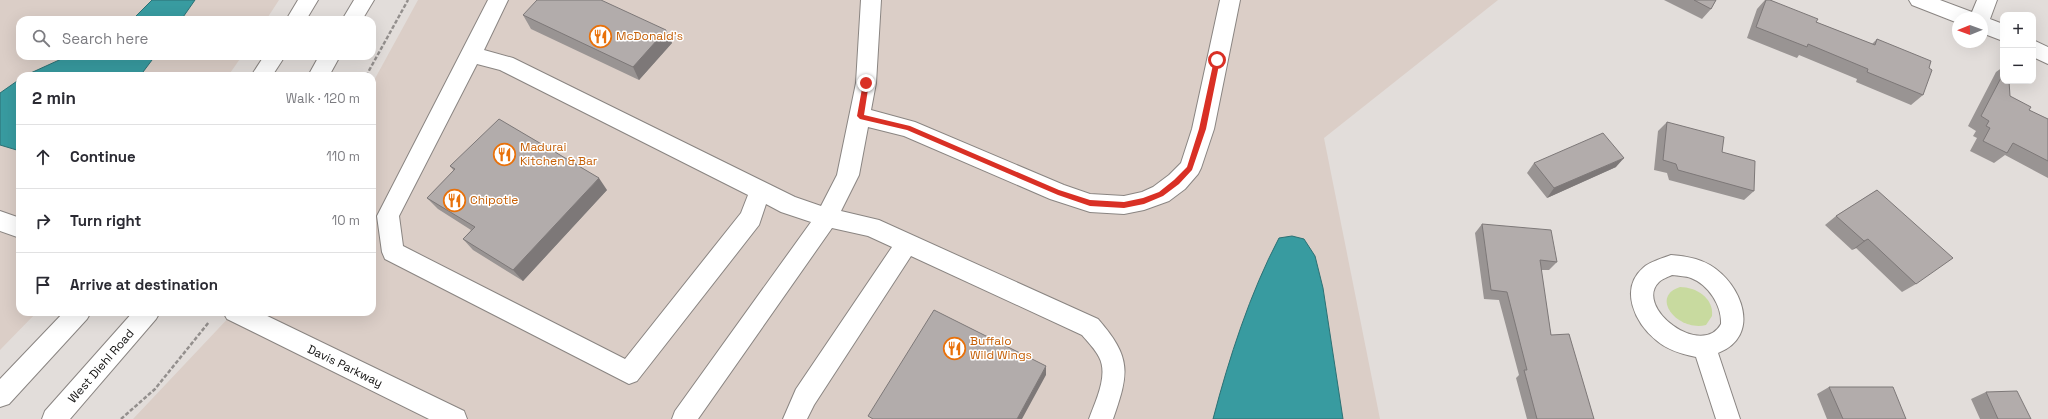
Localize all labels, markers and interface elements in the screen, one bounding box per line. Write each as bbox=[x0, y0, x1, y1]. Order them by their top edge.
north arrow bbox=[1952, 12, 1988, 48]
map controls bbox=[2000, 12, 2036, 84]
button: + bbox=[2000, 12, 2036, 48]
search box bbox=[16, 16, 376, 60]
restaurant icon: McDonald's bbox=[588, 23, 614, 49]
icon: search bbox=[30, 27, 52, 49]
place label: McDonald's bbox=[616, 28, 683, 44]
text: Search here bbox=[62, 29, 148, 48]
button: − bbox=[2000, 48, 2036, 84]
route start bbox=[1208, 51, 1226, 69]
route end bbox=[857, 74, 875, 92]
text: 2 min bbox=[32, 87, 76, 109]
text: Walk · 120 m bbox=[286, 90, 360, 107]
place label: Madurai Kitchen & Bar bbox=[520, 139, 598, 169]
restaurant icon: Madurai Kitchen & Bar bbox=[492, 141, 518, 167]
icon: ahead bbox=[32, 146, 54, 168]
text: Continue bbox=[70, 147, 136, 166]
text: 110 m bbox=[326, 148, 360, 165]
restaurant icon: Chipotle bbox=[441, 187, 467, 213]
place label: Chipotle bbox=[470, 192, 518, 208]
icon: right bbox=[32, 210, 54, 232]
text: Turn right bbox=[70, 211, 141, 230]
text: 10 m bbox=[332, 212, 360, 229]
icon: arrive bbox=[32, 274, 54, 296]
text: Arrive at destination bbox=[70, 275, 218, 294]
street label: West Diehl Road bbox=[64, 326, 138, 406]
place label: Buffalo Wild Wings bbox=[970, 333, 1032, 363]
restaurant icon: Buffalo Wild Wings bbox=[942, 335, 968, 361]
street label: Davis Parkway bbox=[305, 341, 385, 391]

